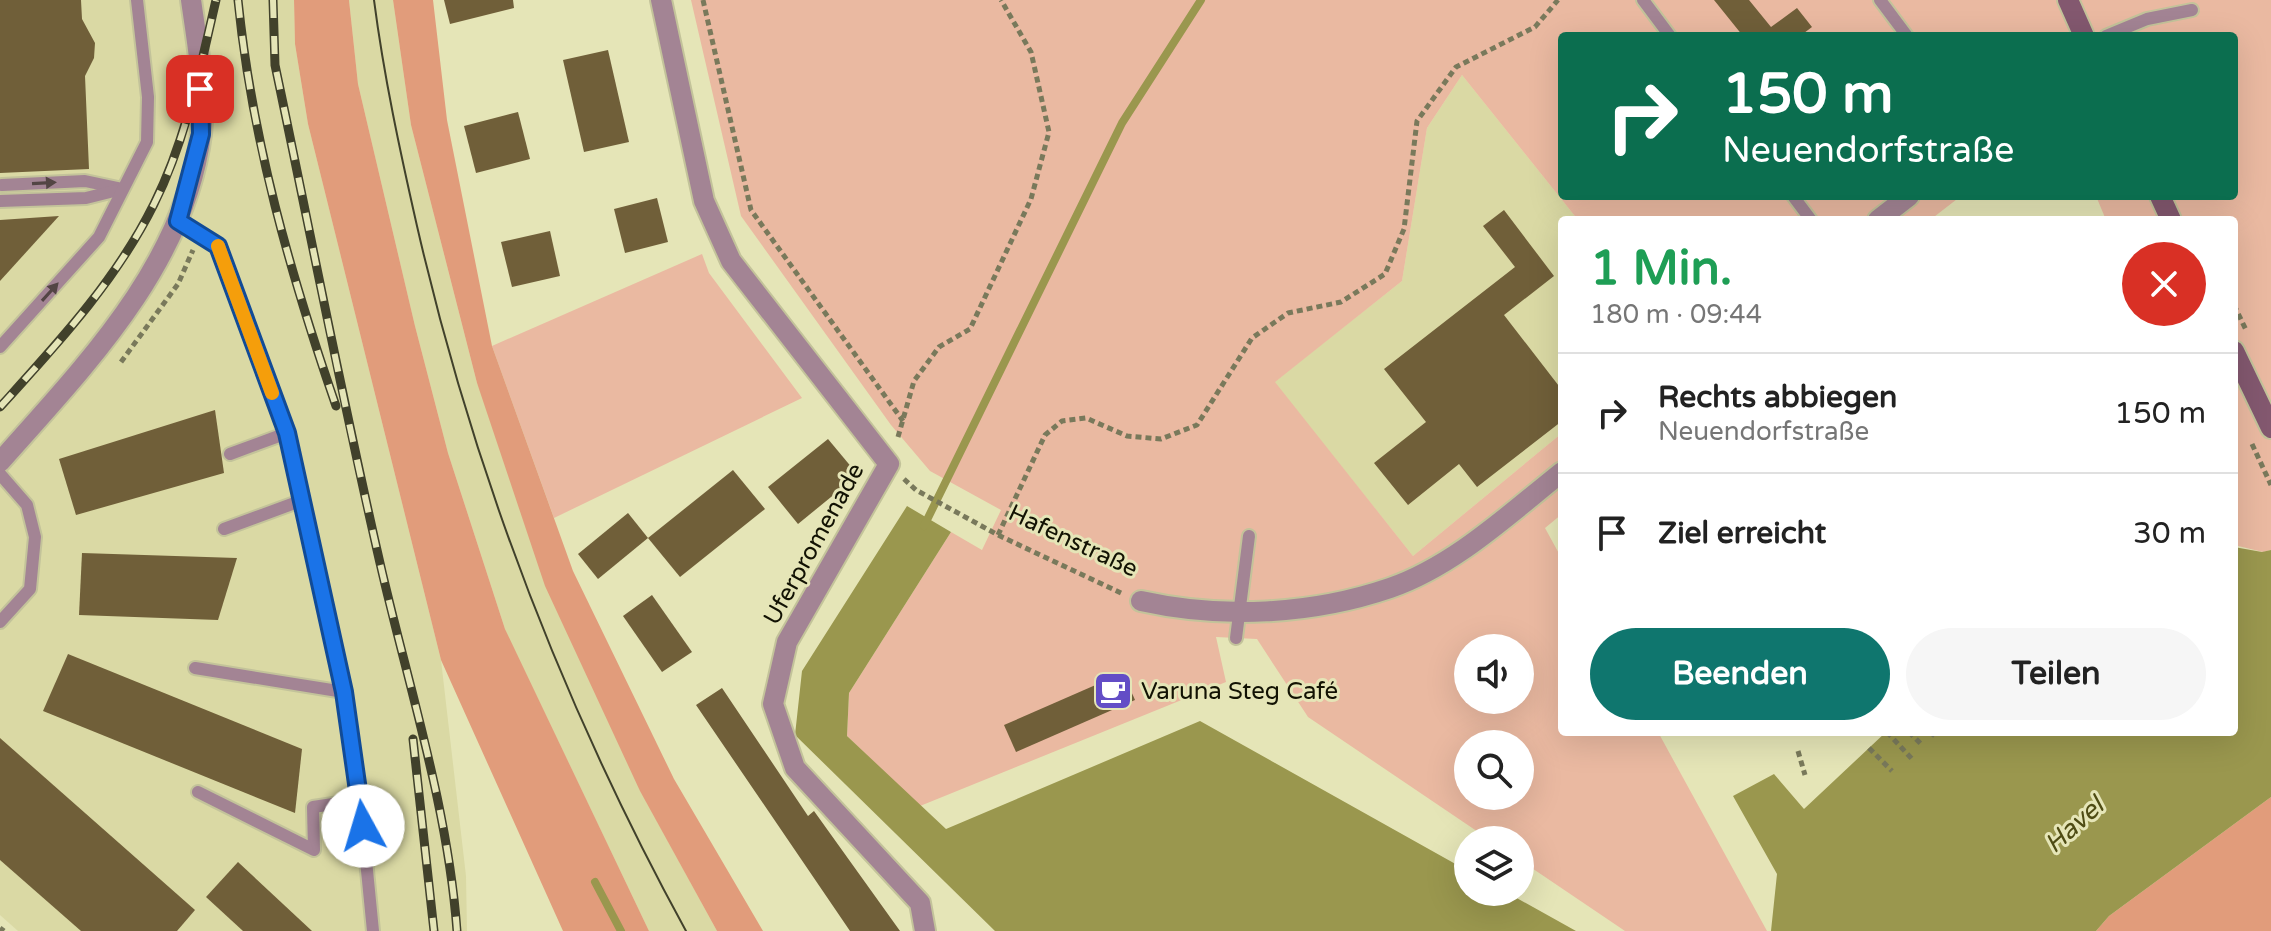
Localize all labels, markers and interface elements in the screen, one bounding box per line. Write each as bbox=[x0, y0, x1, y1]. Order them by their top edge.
pin bbox=[166, 55, 234, 123]
text: 150 m bbox=[1722, 61, 1893, 128]
icon: right bbox=[1590, 64, 1694, 168]
icon: arrive bbox=[178, 67, 222, 111]
text: Neuendorfstraße bbox=[1722, 129, 2014, 172]
one-way arrow bbox=[32, 176, 57, 189]
text: 1 Min. bbox=[1590, 240, 1732, 298]
button: close bbox=[2122, 242, 2206, 326]
one-way arrow bbox=[40, 283, 58, 302]
text: 180 m · 09:44 bbox=[1590, 299, 1762, 330]
text: Rechts abbiegen bbox=[1658, 379, 1897, 416]
icon: right bbox=[1590, 391, 1634, 435]
text: 150 m bbox=[2114, 395, 2206, 432]
text: Neuendorfstraße bbox=[1658, 416, 1869, 447]
street label: Uferpromenade bbox=[758, 458, 870, 630]
street label: Hafenstraße bbox=[1004, 498, 1142, 584]
icon: arrive bbox=[1590, 511, 1634, 555]
text: Ziel erreicht bbox=[1658, 515, 1826, 552]
text: 30 m bbox=[2133, 515, 2206, 552]
button: Beenden bbox=[1590, 628, 1890, 720]
button: Teilen bbox=[1906, 628, 2206, 720]
map controls bbox=[1454, 634, 1534, 906]
button: sound bbox=[1454, 634, 1534, 714]
cafe icon: Varuna Steg Café bbox=[1092, 670, 1134, 712]
place label: Varuna Steg Café bbox=[1141, 677, 1338, 706]
button: search bbox=[1454, 730, 1534, 810]
position arrow bbox=[321, 784, 405, 868]
water label: Havel bbox=[2038, 788, 2113, 860]
button: layers bbox=[1454, 826, 1534, 906]

